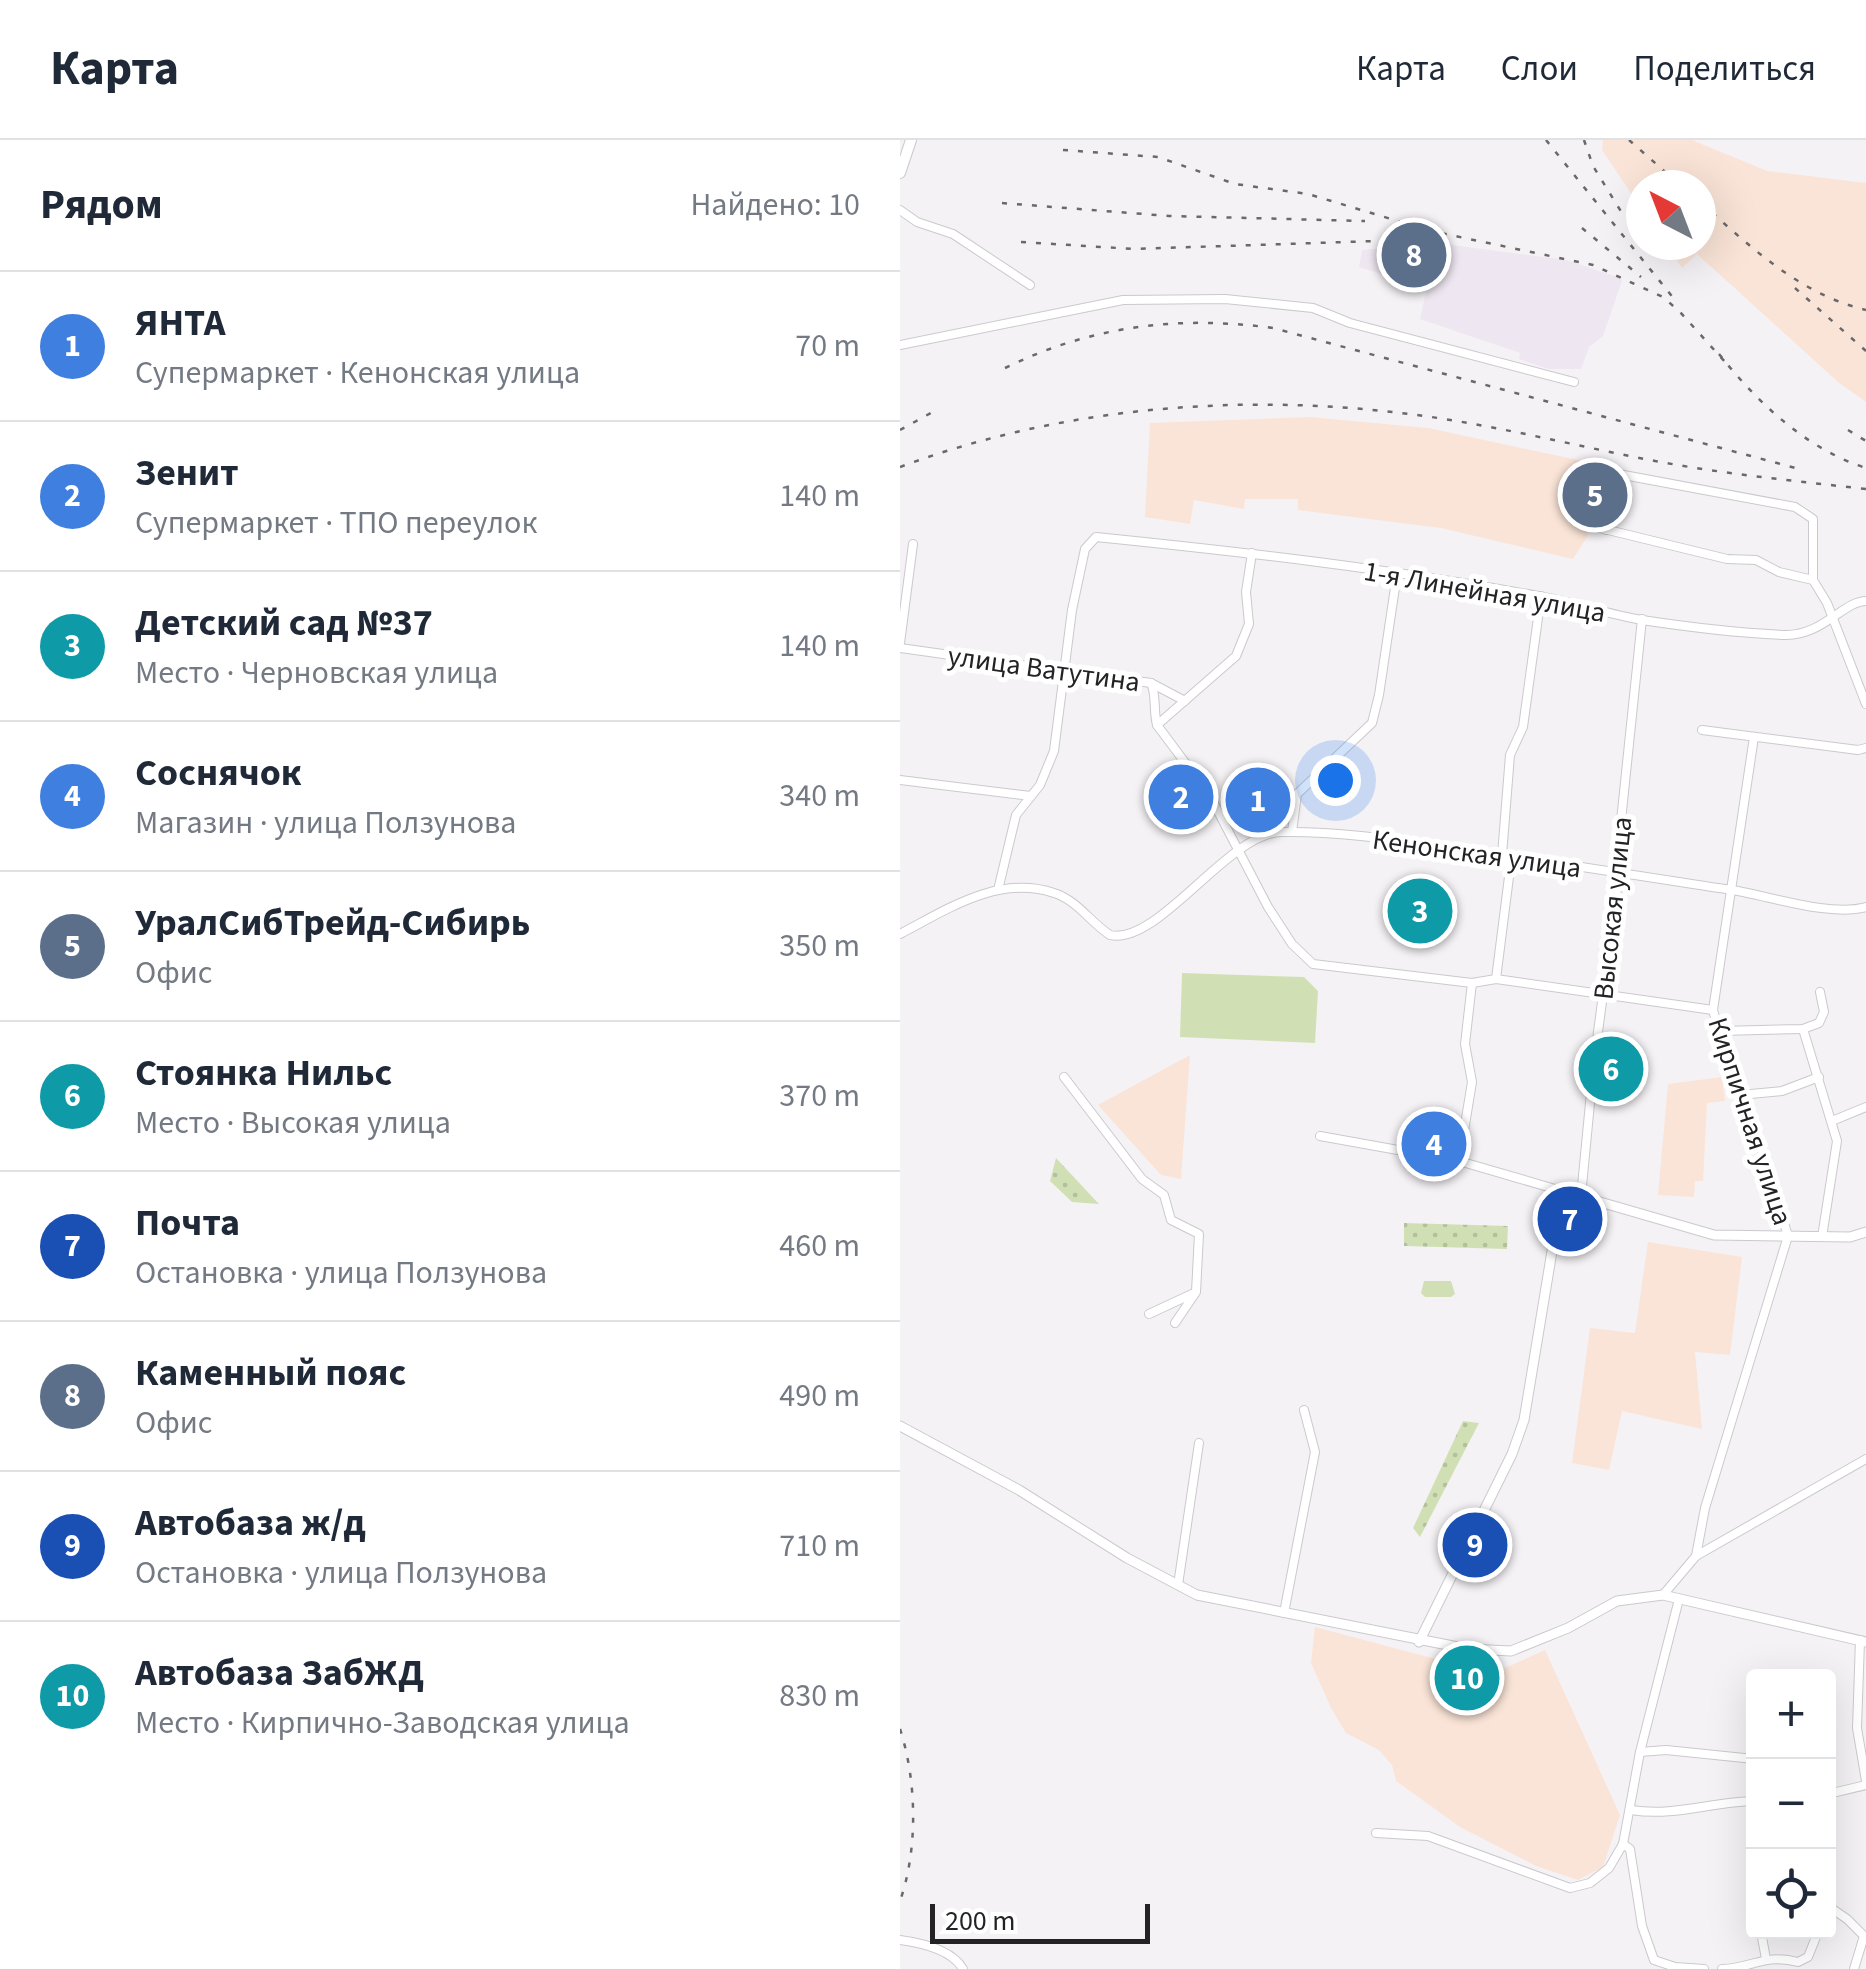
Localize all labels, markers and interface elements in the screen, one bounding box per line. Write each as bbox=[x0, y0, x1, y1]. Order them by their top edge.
text: Карта bbox=[50, 35, 179, 103]
text: Карта bbox=[1356, 44, 1446, 94]
text: Слои bbox=[1501, 44, 1578, 94]
text: Поделиться bbox=[1633, 44, 1816, 94]
north arrow bbox=[1626, 170, 1716, 260]
text: Рядом bbox=[40, 175, 163, 235]
text: Найдено: 10 bbox=[690, 182, 860, 228]
pin: 8 bbox=[1382, 218, 1446, 292]
text: ЯНТА bbox=[135, 296, 225, 350]
text: 1 bbox=[64, 323, 81, 369]
text: 70 m bbox=[795, 323, 860, 369]
text: Супермаркет · Кенонская улица bbox=[135, 350, 580, 396]
text: Зенит bbox=[135, 446, 239, 500]
pin: 5 bbox=[1562, 458, 1628, 532]
text: 2 bbox=[64, 473, 81, 519]
text: 140 m bbox=[779, 473, 860, 519]
text: Супермаркет · ТПО переулок bbox=[135, 500, 537, 546]
street label: 1-я Линейная улица bbox=[1361, 551, 1609, 633]
text: Детский сад №37 bbox=[135, 596, 433, 650]
text: 3 bbox=[64, 623, 81, 669]
text: 140 m bbox=[779, 623, 860, 669]
street label: улица Ватутина bbox=[945, 636, 1143, 702]
text: Место · Черновская улица bbox=[135, 650, 498, 696]
text: Соснячок bbox=[135, 746, 302, 800]
your location bbox=[1310, 755, 1361, 806]
pin: 2 bbox=[1148, 760, 1214, 834]
pin: 1 bbox=[1226, 762, 1290, 838]
text: 4 bbox=[64, 773, 81, 819]
text: 340 m bbox=[779, 773, 860, 819]
text: Магазин · улица Ползунова bbox=[135, 800, 516, 846]
street label: Высокая улица bbox=[1583, 815, 1642, 1002]
street label: Кенонская улица bbox=[1370, 820, 1584, 888]
pin: 3 bbox=[1388, 874, 1452, 948]
text: УралСибТрейд-Сибирь bbox=[135, 896, 530, 950]
text: 5 bbox=[64, 923, 81, 969]
text: 350 m bbox=[779, 923, 860, 969]
text: Офис bbox=[135, 950, 212, 996]
street label: Кирпичная улица bbox=[1698, 1012, 1803, 1230]
pin: 6 bbox=[1578, 1032, 1644, 1106]
text: Стоянка Нильс bbox=[135, 1046, 392, 1100]
text: 6 bbox=[64, 1073, 81, 1119]
text: 370 m bbox=[779, 1073, 860, 1119]
text: Место · Высокая улица bbox=[135, 1100, 451, 1146]
pin: 4 bbox=[1402, 1106, 1466, 1182]
pin: 7 bbox=[1538, 1182, 1602, 1256]
text: Почта bbox=[135, 1196, 240, 1250]
text: 7 bbox=[64, 1223, 81, 1269]
text: 460 m bbox=[779, 1223, 860, 1269]
text: Остановка · улица Ползунова bbox=[135, 1250, 547, 1296]
text: Каменный пояс bbox=[135, 1346, 406, 1400]
text: 8 bbox=[64, 1373, 81, 1419]
text: 490 m bbox=[779, 1373, 860, 1419]
text: Офис bbox=[135, 1400, 212, 1446]
text: Автобаза ж/д bbox=[135, 1496, 366, 1550]
pin: 9 bbox=[1442, 1508, 1508, 1582]
text: 9 bbox=[64, 1523, 81, 1569]
text: 710 m bbox=[779, 1523, 860, 1569]
text: Остановка · улица Ползунова bbox=[135, 1550, 547, 1596]
pin: 10 bbox=[1434, 1640, 1500, 1716]
text: Автобаза ЗабЖД bbox=[135, 1646, 424, 1700]
map controls bbox=[1746, 1669, 1836, 1939]
button: + bbox=[1746, 1669, 1836, 1759]
text: 10 bbox=[56, 1673, 89, 1719]
text: 830 m bbox=[779, 1673, 860, 1719]
text: Место · Кирпично-Заводская улица bbox=[135, 1700, 630, 1746]
button: − bbox=[1746, 1759, 1836, 1849]
button: locate bbox=[1746, 1849, 1836, 1939]
scale bar bbox=[930, 1899, 1150, 1944]
text: 200 m bbox=[945, 1901, 1016, 1941]

